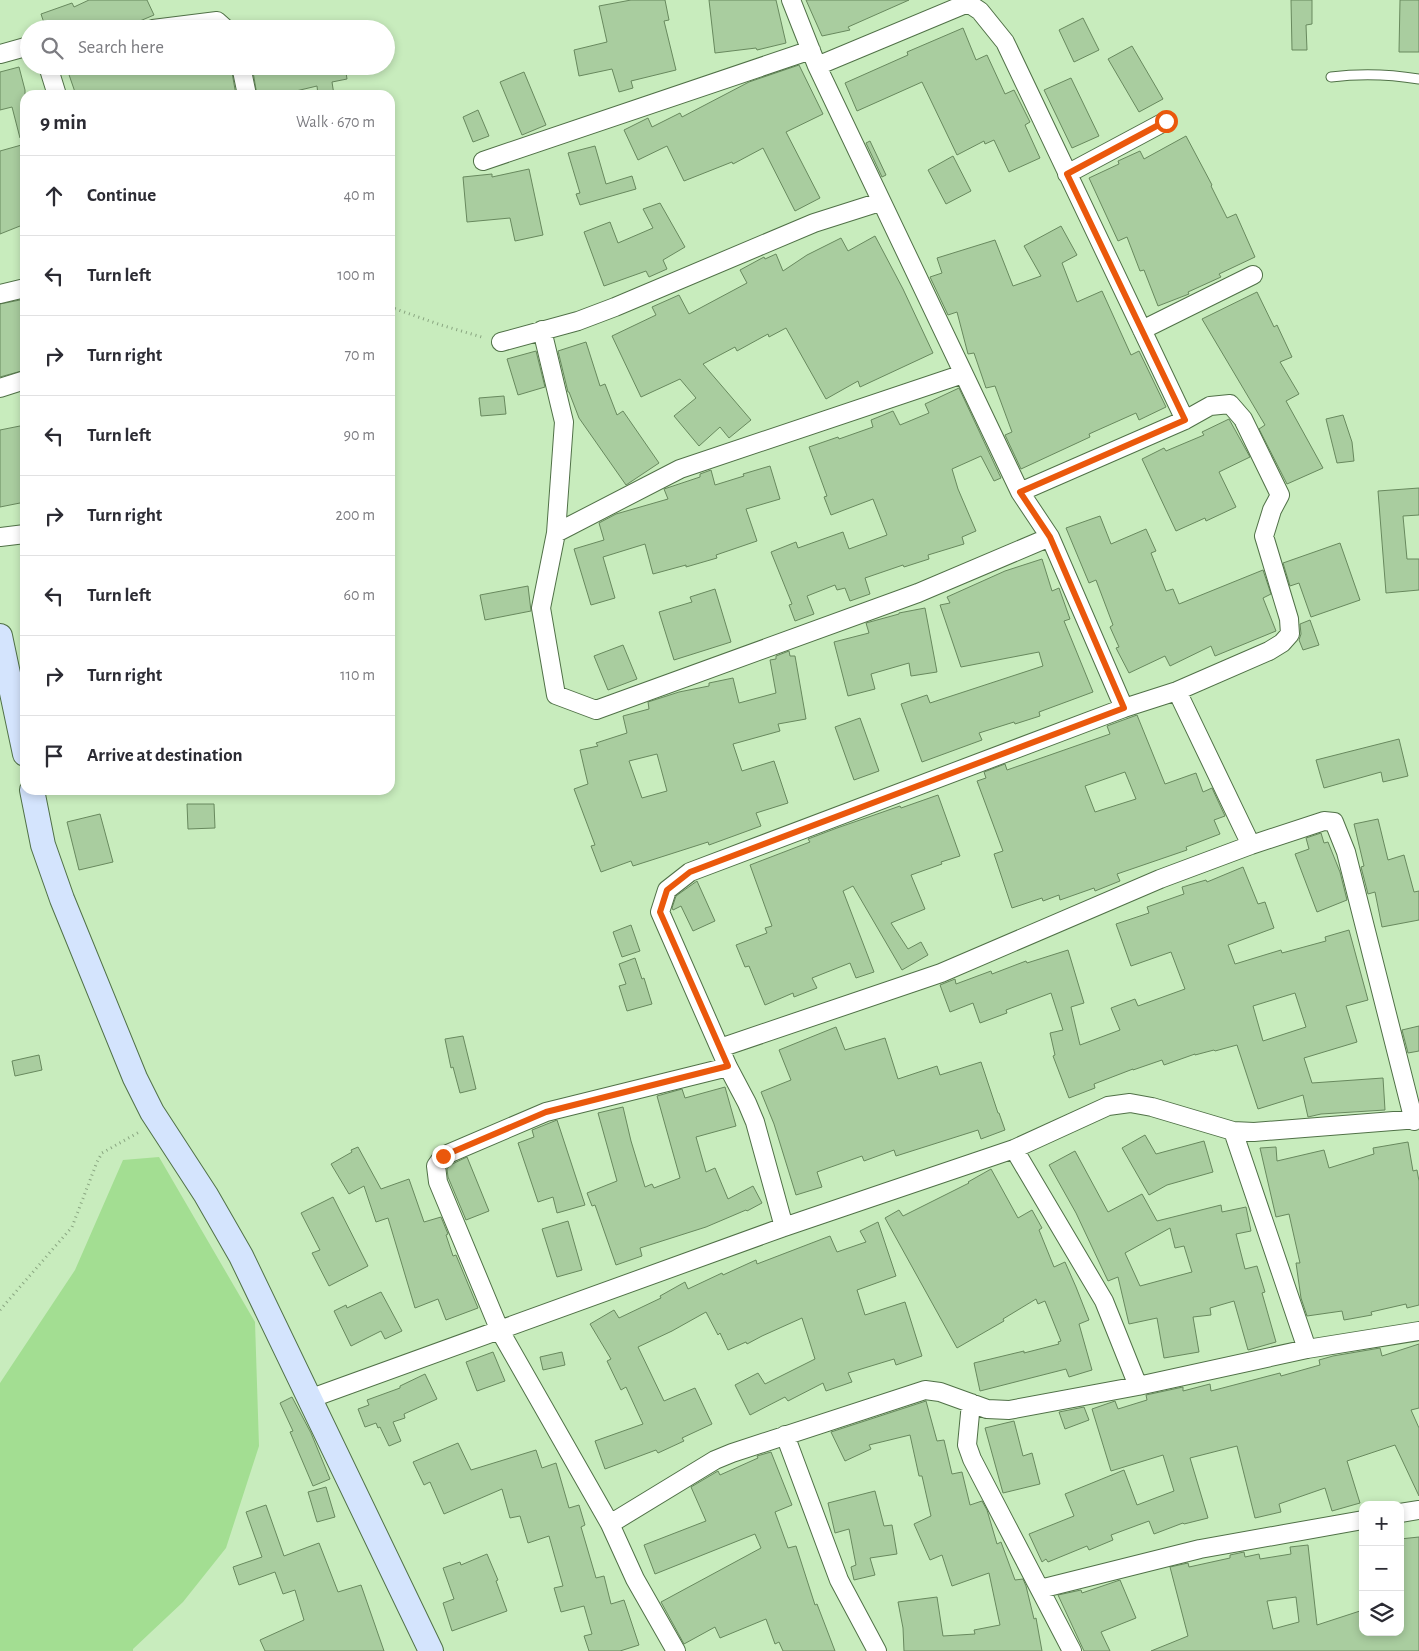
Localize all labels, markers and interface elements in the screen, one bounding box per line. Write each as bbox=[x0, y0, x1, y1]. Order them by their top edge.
search box bbox=[20, 20, 395, 75]
icon: search bbox=[38, 34, 66, 62]
text: Search here bbox=[78, 38, 164, 57]
route start bbox=[1155, 110, 1178, 133]
text: 9 min bbox=[40, 112, 87, 133]
text: Walk · 670 m bbox=[296, 114, 375, 130]
icon: ahead bbox=[40, 182, 68, 210]
text: Continue bbox=[87, 186, 156, 205]
text: 40 m bbox=[343, 187, 375, 203]
icon: left bbox=[40, 262, 68, 290]
text: Turn left bbox=[87, 266, 151, 285]
text: 100 m bbox=[337, 267, 375, 283]
icon: right bbox=[40, 342, 68, 370]
text: Turn right bbox=[87, 346, 162, 365]
text: 70 m bbox=[344, 347, 375, 363]
icon: left bbox=[40, 422, 68, 450]
text: Turn left bbox=[87, 426, 151, 445]
text: 90 m bbox=[344, 427, 375, 443]
icon: right bbox=[40, 502, 68, 530]
text: Turn right bbox=[87, 506, 162, 525]
text: 200 m bbox=[335, 507, 375, 523]
icon: left bbox=[40, 582, 68, 610]
text: Turn left bbox=[87, 586, 151, 605]
text: 60 m bbox=[344, 587, 375, 603]
icon: right bbox=[40, 662, 68, 690]
text: Turn right bbox=[87, 666, 162, 685]
text: 110 m bbox=[340, 667, 375, 683]
icon: arrive bbox=[40, 742, 68, 770]
text: Arrive at destination bbox=[87, 746, 243, 765]
route end bbox=[432, 1145, 455, 1168]
map controls bbox=[1359, 1501, 1404, 1636]
button: + bbox=[1359, 1501, 1404, 1546]
button: − bbox=[1359, 1546, 1404, 1591]
button: layers bbox=[1359, 1591, 1404, 1636]

